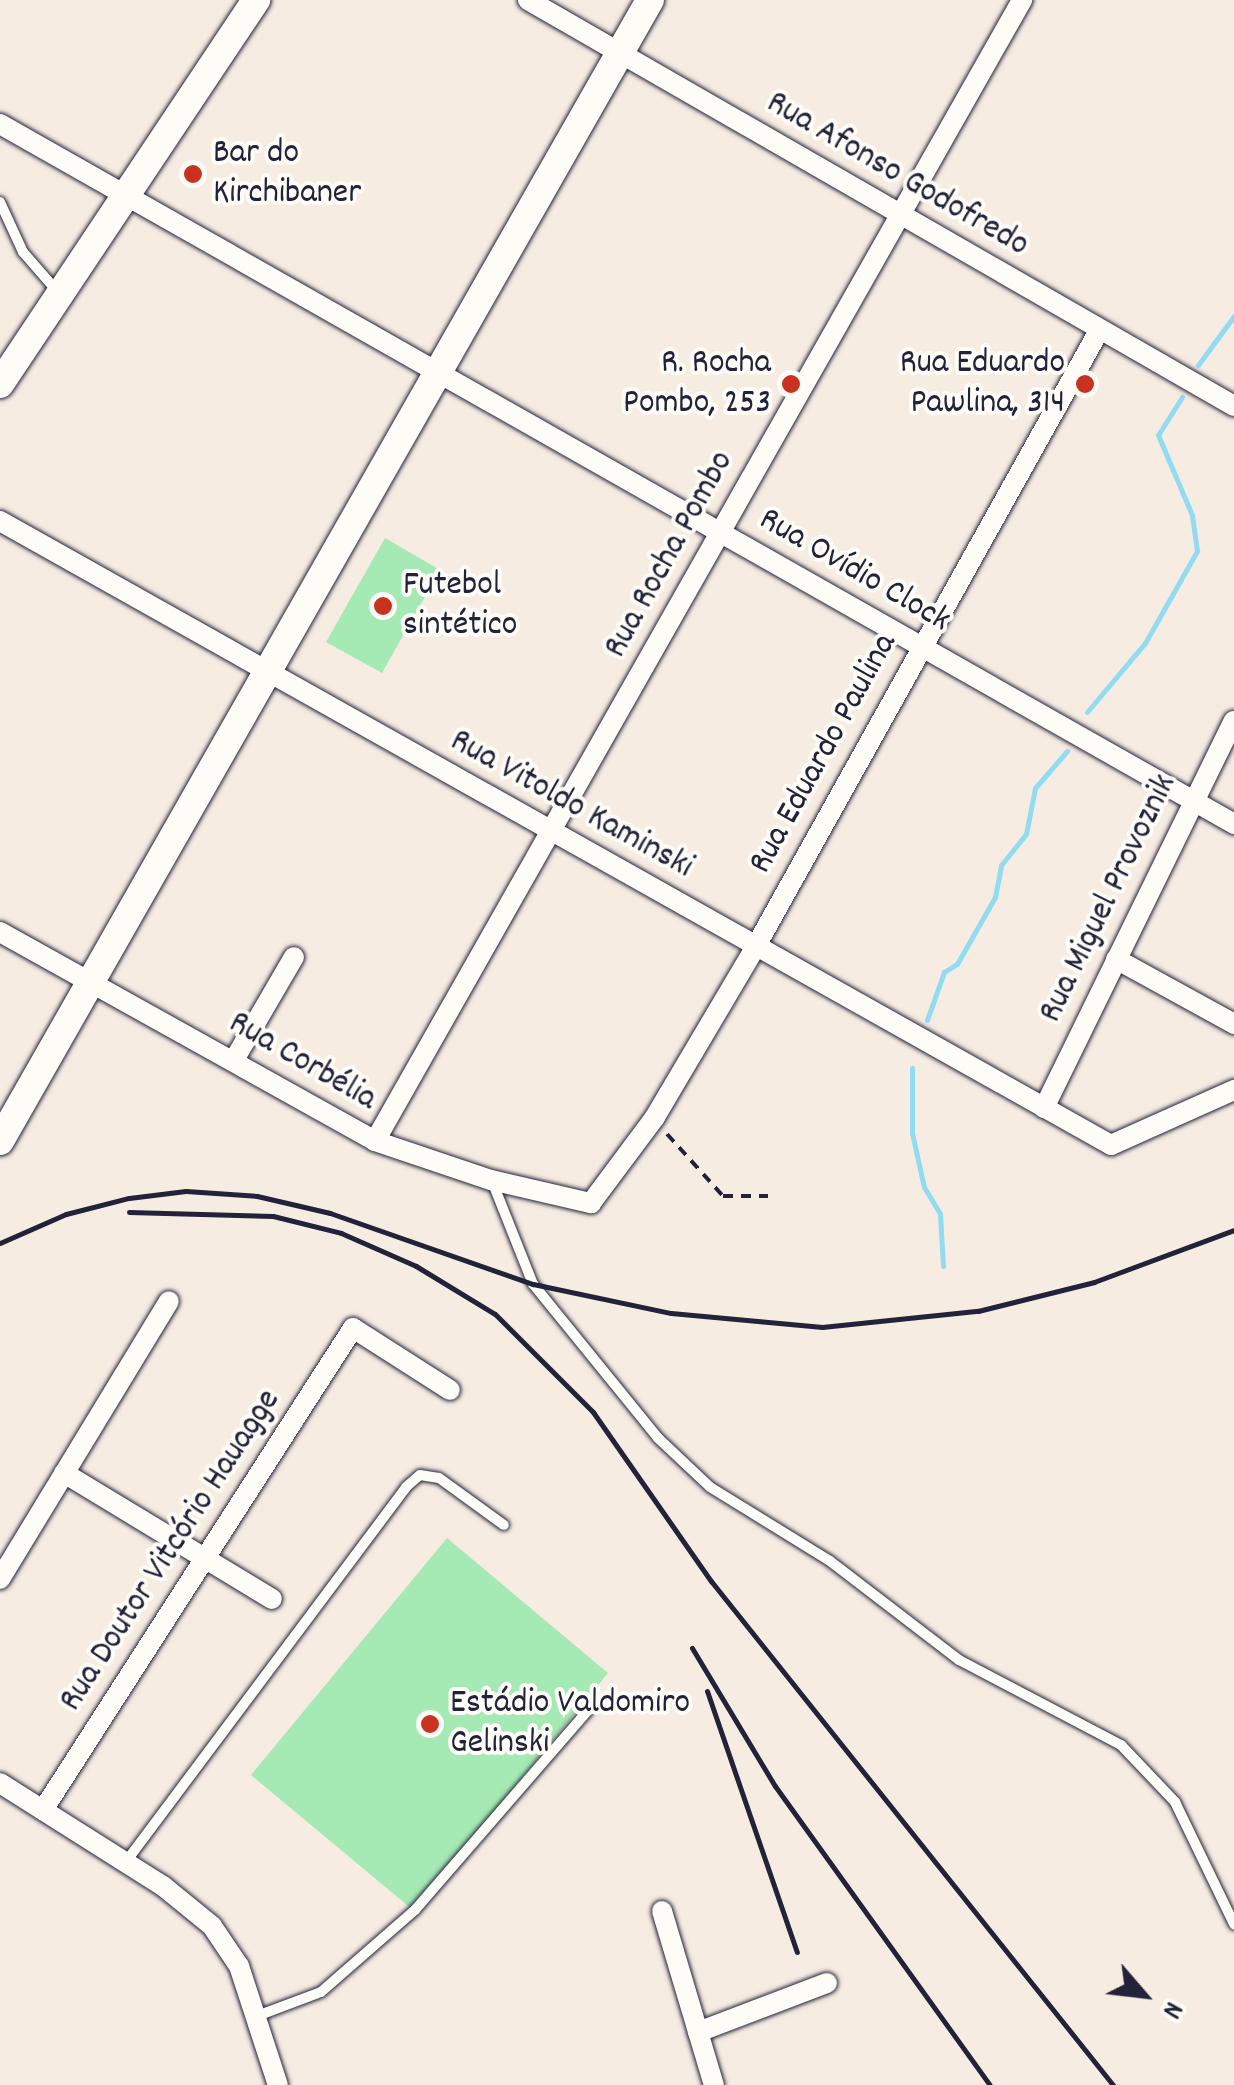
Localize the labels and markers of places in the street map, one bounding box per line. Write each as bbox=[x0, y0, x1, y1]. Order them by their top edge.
place label: Bar do Kirchibaner bbox=[213, 133, 361, 215]
marker: Bar do Kirchibaner bbox=[182, 163, 204, 185]
place label: R. Rocha Pombo, 253 bbox=[623, 343, 771, 425]
place label: Rua Eduardo Pawlina, 314 bbox=[900, 343, 1065, 425]
marker: R. Rocha Pombo, 253 bbox=[780, 373, 802, 395]
marker: Rua Eduardo Pawlina, 314 bbox=[1074, 373, 1096, 395]
place label: Futebol sintético bbox=[403, 565, 517, 647]
marker: Futebol sintético bbox=[372, 595, 394, 617]
place label: Estádio Valdomiro Gelinski bbox=[450, 1683, 690, 1765]
marker: Estádio Valdomiro Gelinski bbox=[419, 1713, 441, 1735]

